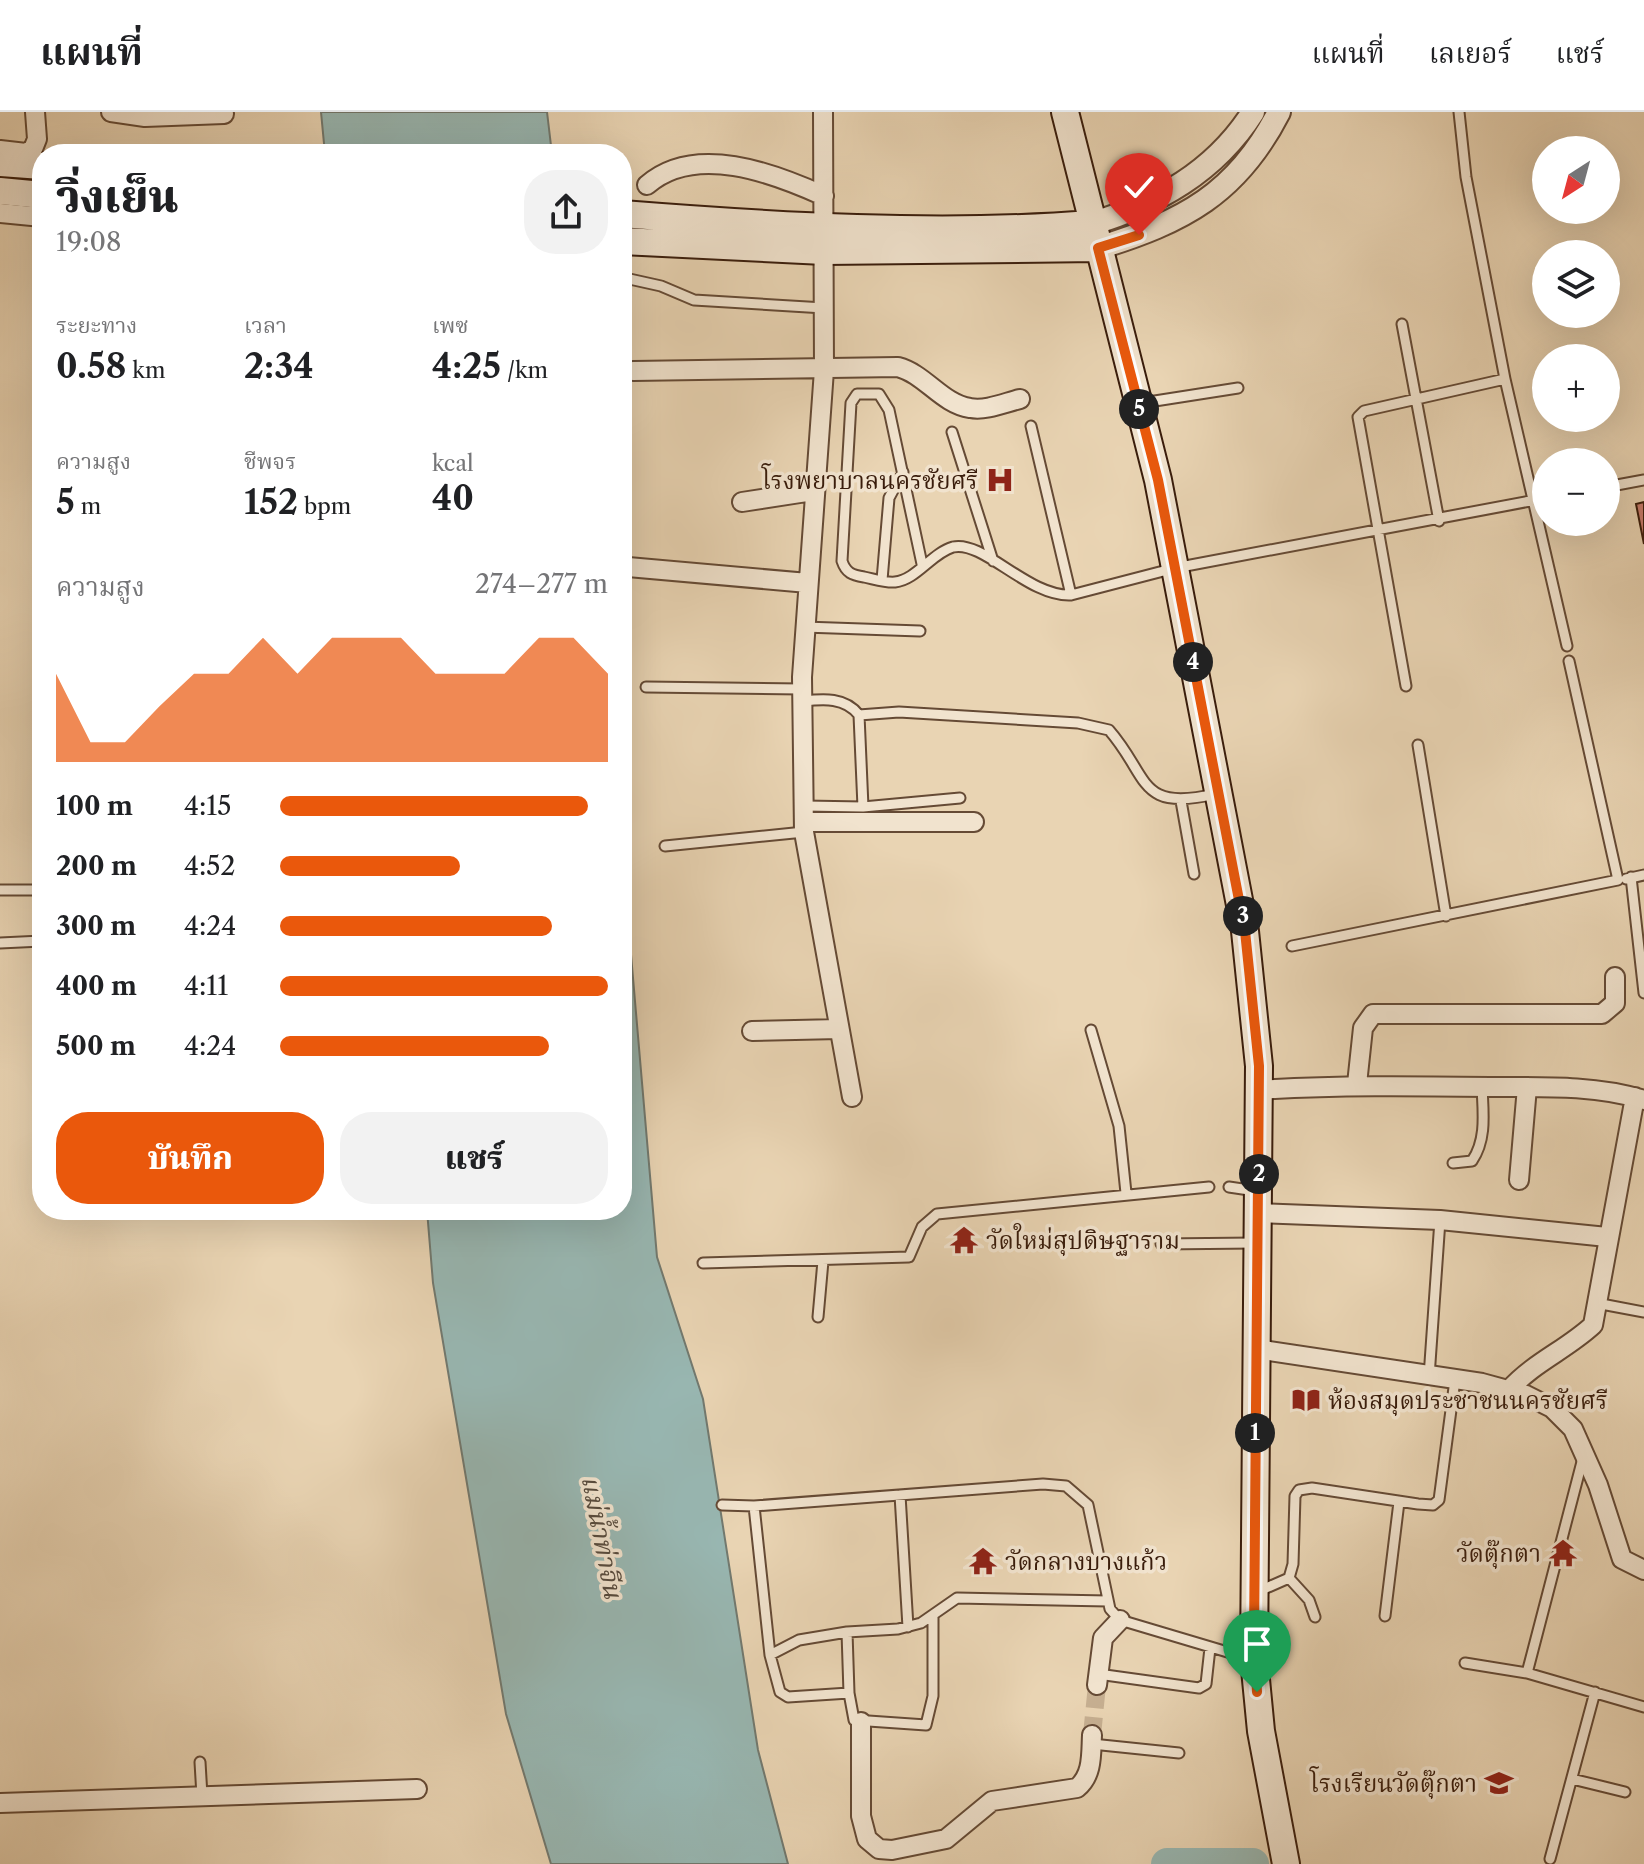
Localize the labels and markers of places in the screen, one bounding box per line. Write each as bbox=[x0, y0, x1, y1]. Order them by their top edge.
pin bbox=[1105, 153, 1173, 235]
pin: 5 bbox=[1119, 389, 1159, 429]
place label: โรงพยาบาลนครชัยศรี bbox=[761, 463, 978, 495]
hospital icon: โรงพยาบาลนครชัยศรี bbox=[985, 465, 1015, 495]
pin: 4 bbox=[1173, 642, 1213, 682]
pin: 3 bbox=[1223, 896, 1263, 936]
pin: 2 bbox=[1239, 1154, 1279, 1194]
place label: วัดใหม่สุปดิษฐาราม bbox=[986, 1223, 1180, 1256]
temple icon: วัดใหม่สุปดิษฐาราม bbox=[949, 1225, 979, 1255]
library icon: ห้องสมุดประชาชนนครชัยศรี bbox=[1291, 1385, 1321, 1415]
place label: ห้องสมุดประชาชนนครชัยศรี bbox=[1328, 1386, 1608, 1416]
pin: 1 bbox=[1235, 1413, 1275, 1453]
temple icon: วัดตุ๊กตา bbox=[1548, 1538, 1578, 1568]
place label: วัดตุ๊กตา bbox=[1456, 1539, 1541, 1569]
temple icon: วัดกลางบางแก้ว bbox=[968, 1546, 998, 1576]
place label: วัดกลางบางแก้ว bbox=[1005, 1547, 1167, 1576]
pin bbox=[1223, 1610, 1291, 1692]
place label: โรงเรียนวัดตุ๊กตา bbox=[1309, 1766, 1477, 1799]
school or university icon: โรงเรียนวัดตุ๊กตา bbox=[1484, 1768, 1514, 1798]

